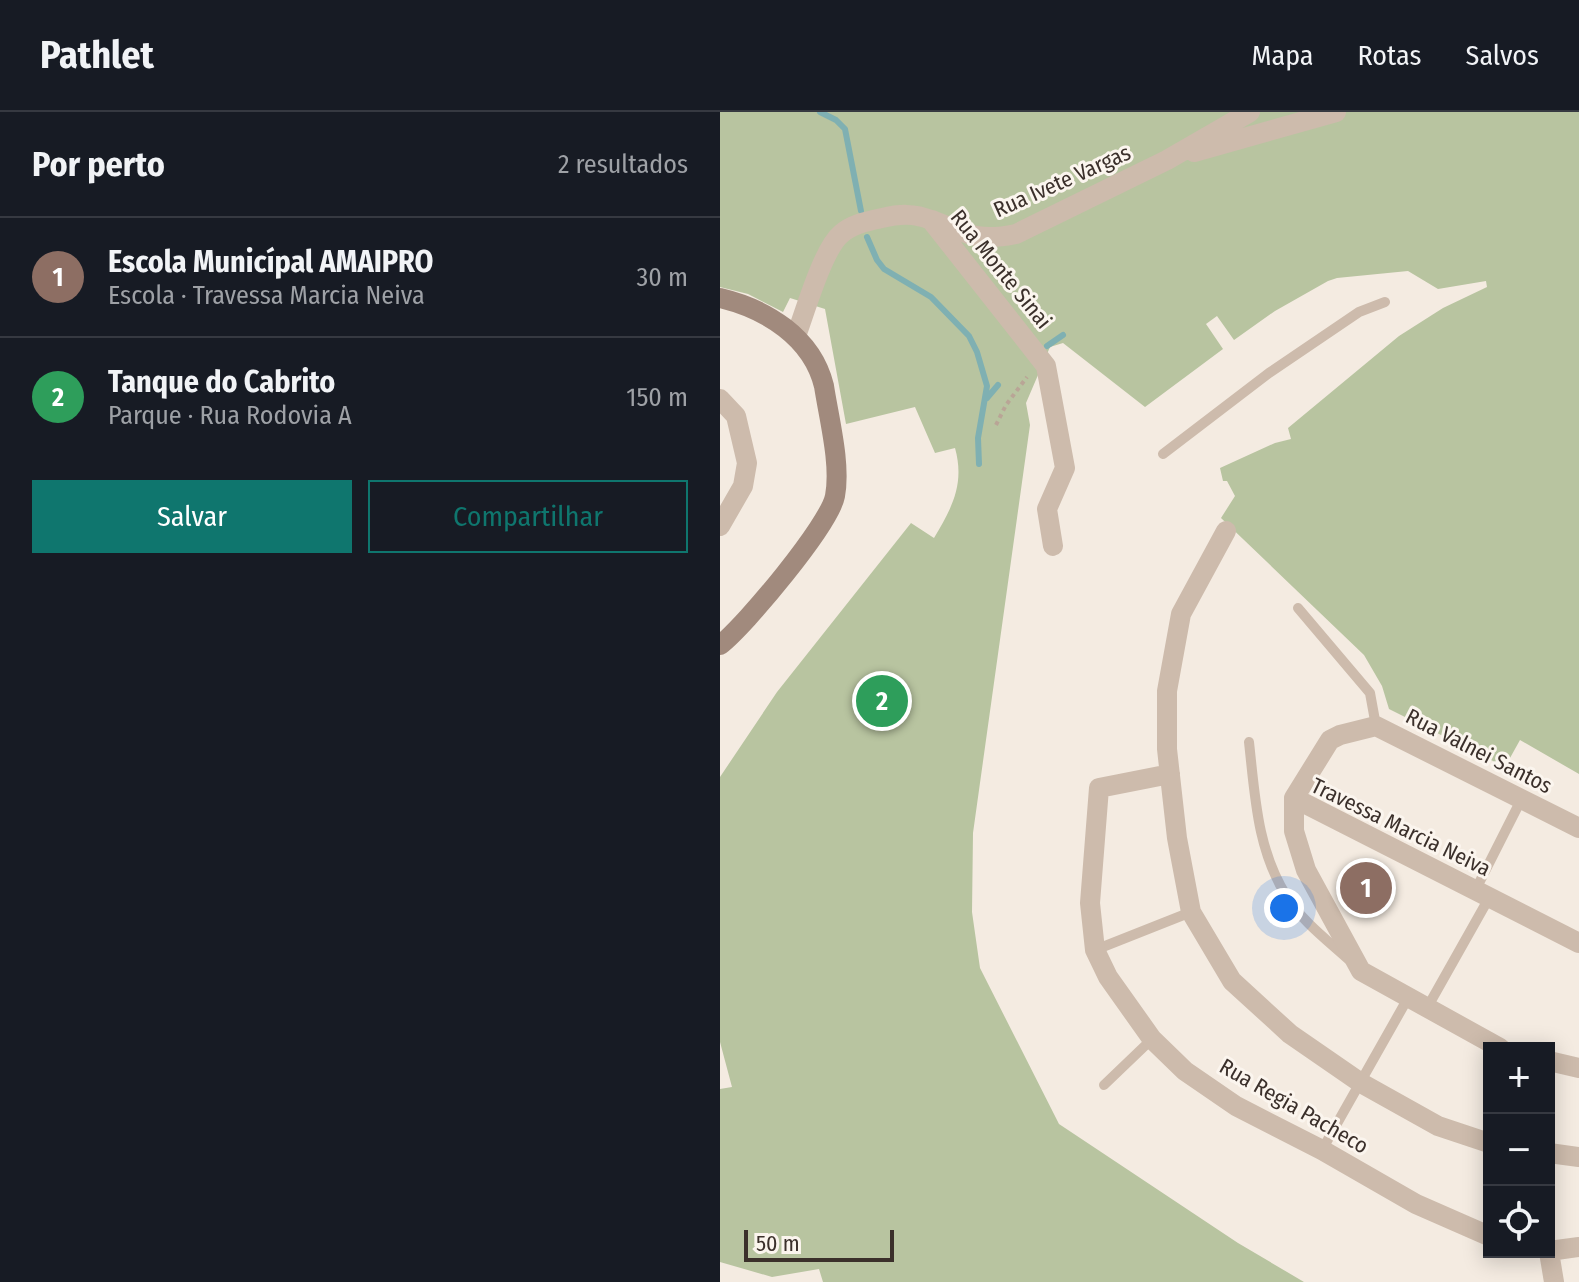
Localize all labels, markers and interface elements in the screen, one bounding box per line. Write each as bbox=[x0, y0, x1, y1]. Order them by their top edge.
text: Pathlet bbox=[40, 32, 154, 78]
text: Mapa bbox=[1252, 39, 1314, 72]
text: Rotas bbox=[1358, 39, 1422, 72]
text: Salvos bbox=[1466, 39, 1539, 72]
street label: Rua Ivete Vargas bbox=[989, 139, 1135, 223]
text: Por perto bbox=[32, 144, 165, 185]
text: 2 resultados bbox=[558, 149, 688, 180]
street label: Rua Monte Sinai bbox=[945, 204, 1057, 334]
text: Escola Municípal AMAIPRO bbox=[108, 244, 433, 280]
text: 1 bbox=[53, 262, 64, 293]
text: 30 m bbox=[637, 262, 688, 293]
text: Escola · Travessa Marcia Neiva bbox=[108, 280, 425, 311]
text: Tanque do Cabrito bbox=[108, 364, 335, 400]
text: 2 bbox=[52, 382, 64, 413]
text: 150 m bbox=[626, 382, 688, 413]
text: Parque · Rua Rodovia A bbox=[108, 400, 352, 431]
button: Salvar bbox=[32, 480, 352, 553]
button: Compartilhar bbox=[368, 480, 688, 553]
pin: 2 bbox=[856, 671, 908, 731]
street label: Rua Valnei Santos bbox=[1401, 703, 1557, 799]
street label: Travessa Marcia Neiva bbox=[1307, 772, 1495, 882]
pin: 1 bbox=[1340, 858, 1392, 918]
your location bbox=[1264, 888, 1304, 928]
map controls bbox=[1483, 1042, 1555, 1258]
button: + bbox=[1483, 1042, 1555, 1114]
street label: Rua Regia Pacheco bbox=[1215, 1052, 1373, 1160]
button: − bbox=[1483, 1114, 1555, 1186]
button: locate bbox=[1483, 1186, 1555, 1258]
scale bar bbox=[744, 1226, 894, 1262]
text: 50 m bbox=[756, 1230, 800, 1257]

